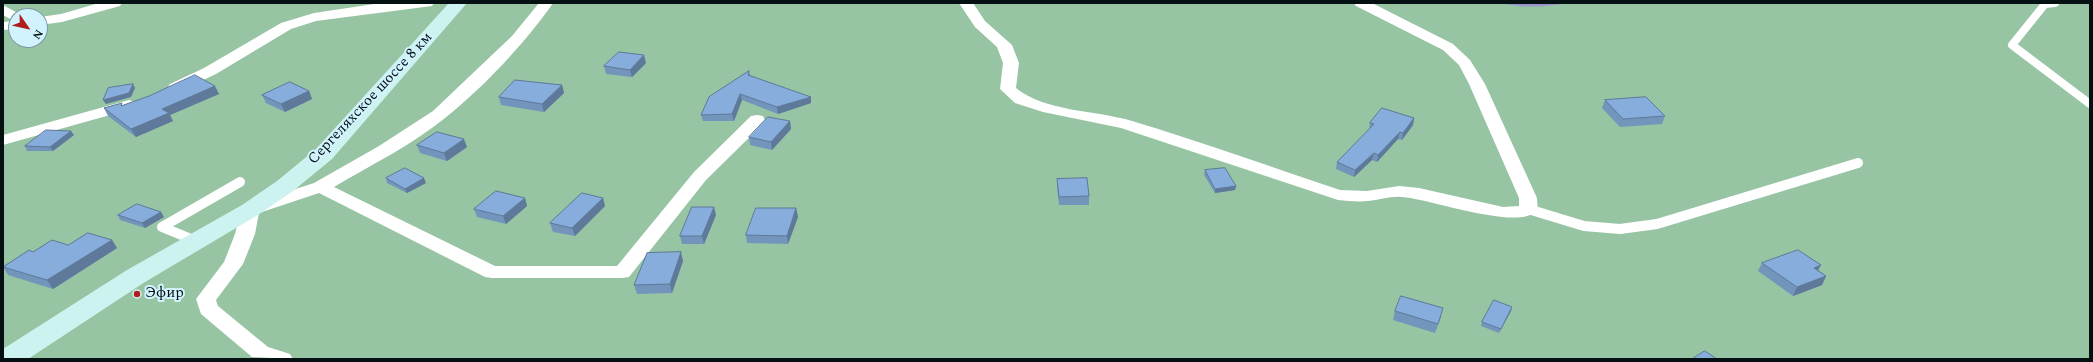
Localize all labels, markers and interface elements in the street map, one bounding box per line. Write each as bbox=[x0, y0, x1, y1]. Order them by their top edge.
north arrow bbox=[8, 8, 48, 48]
text: N bbox=[28, 26, 47, 43]
street label: Сергеляхское шоссе 8 км bbox=[305, 29, 437, 169]
place label: Эфир bbox=[145, 285, 184, 303]
marker: Эфир bbox=[132, 289, 142, 299]

